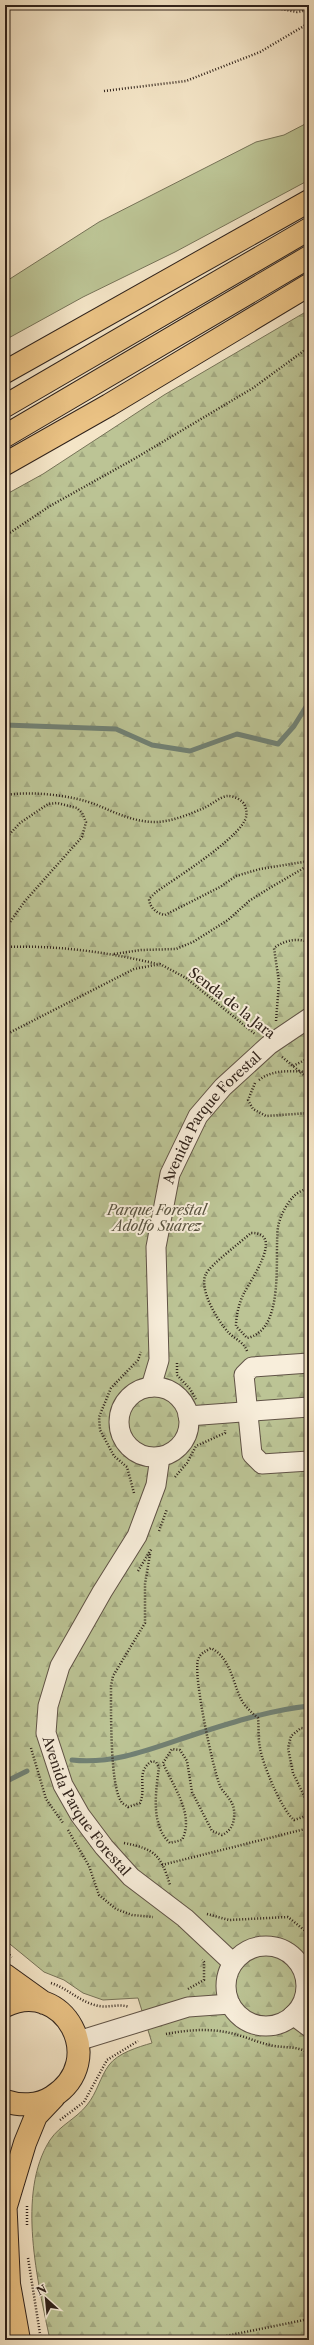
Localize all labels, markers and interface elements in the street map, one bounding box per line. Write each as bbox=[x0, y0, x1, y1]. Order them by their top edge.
street label: Senda de la Jara bbox=[185, 964, 279, 1043]
street label: Avenida Parque Forestal bbox=[159, 1048, 265, 1187]
park label: Parque Forestal Adolfo Suárez bbox=[106, 1201, 208, 1235]
street label: Avenida Parque Forestal bbox=[38, 1733, 135, 1880]
north arrow bbox=[26, 2279, 66, 2319]
text: N bbox=[34, 2281, 49, 2298]

